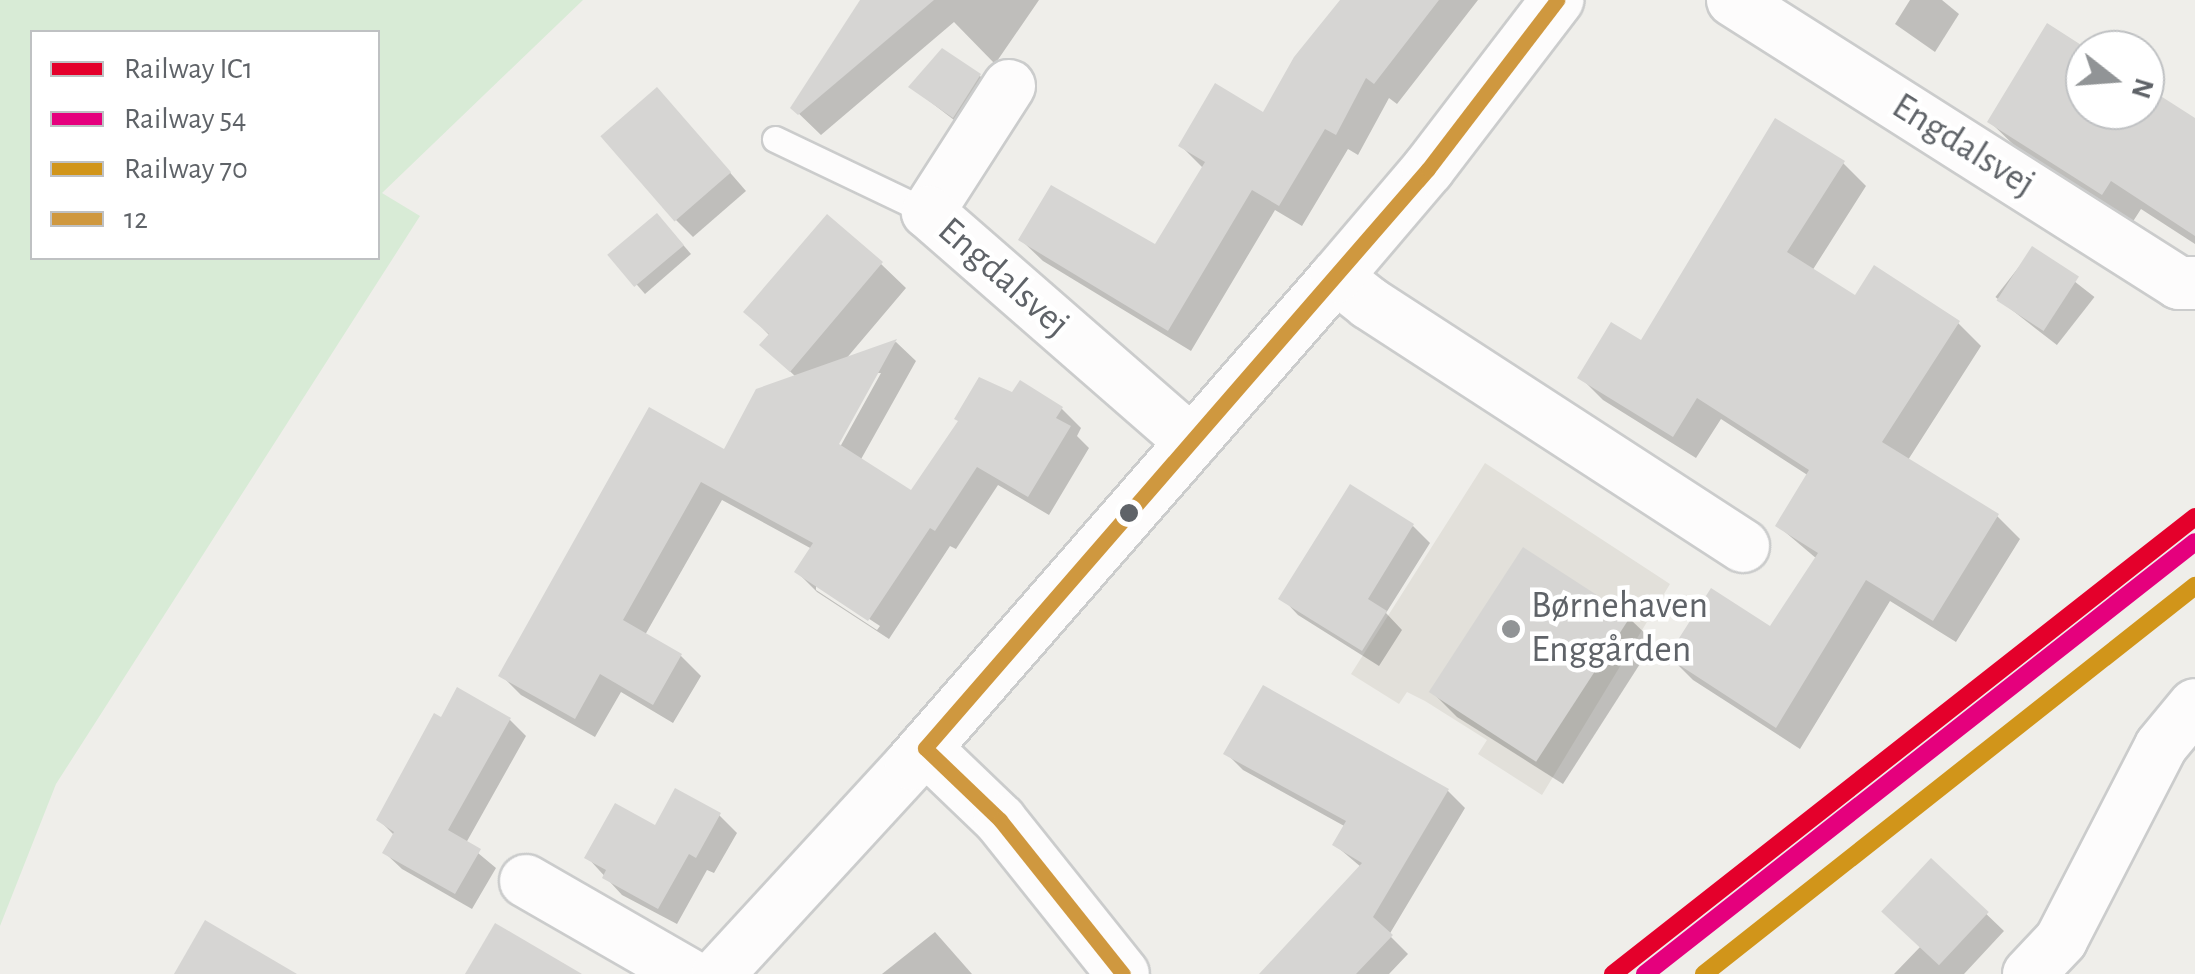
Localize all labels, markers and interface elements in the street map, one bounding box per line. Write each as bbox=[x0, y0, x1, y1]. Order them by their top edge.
legend bbox=[30, 30, 380, 260]
north arrow bbox=[2065, 30, 2165, 130]
text: Railway IC1 bbox=[124, 54, 253, 84]
text: N bbox=[2126, 75, 2158, 102]
street label: Engdalsvej bbox=[1883, 84, 2043, 208]
text: Railway 54 bbox=[124, 104, 247, 134]
text: Railway 70 bbox=[124, 154, 248, 184]
text: 12 bbox=[124, 204, 148, 234]
street label: Engdalsvej bbox=[928, 208, 1078, 348]
unlabelled marker bbox=[1119, 503, 1139, 523]
place label: Børnehaven Enggården bbox=[1531, 584, 1708, 674]
marker: Børnehaven Enggården bbox=[1500, 618, 1522, 640]

